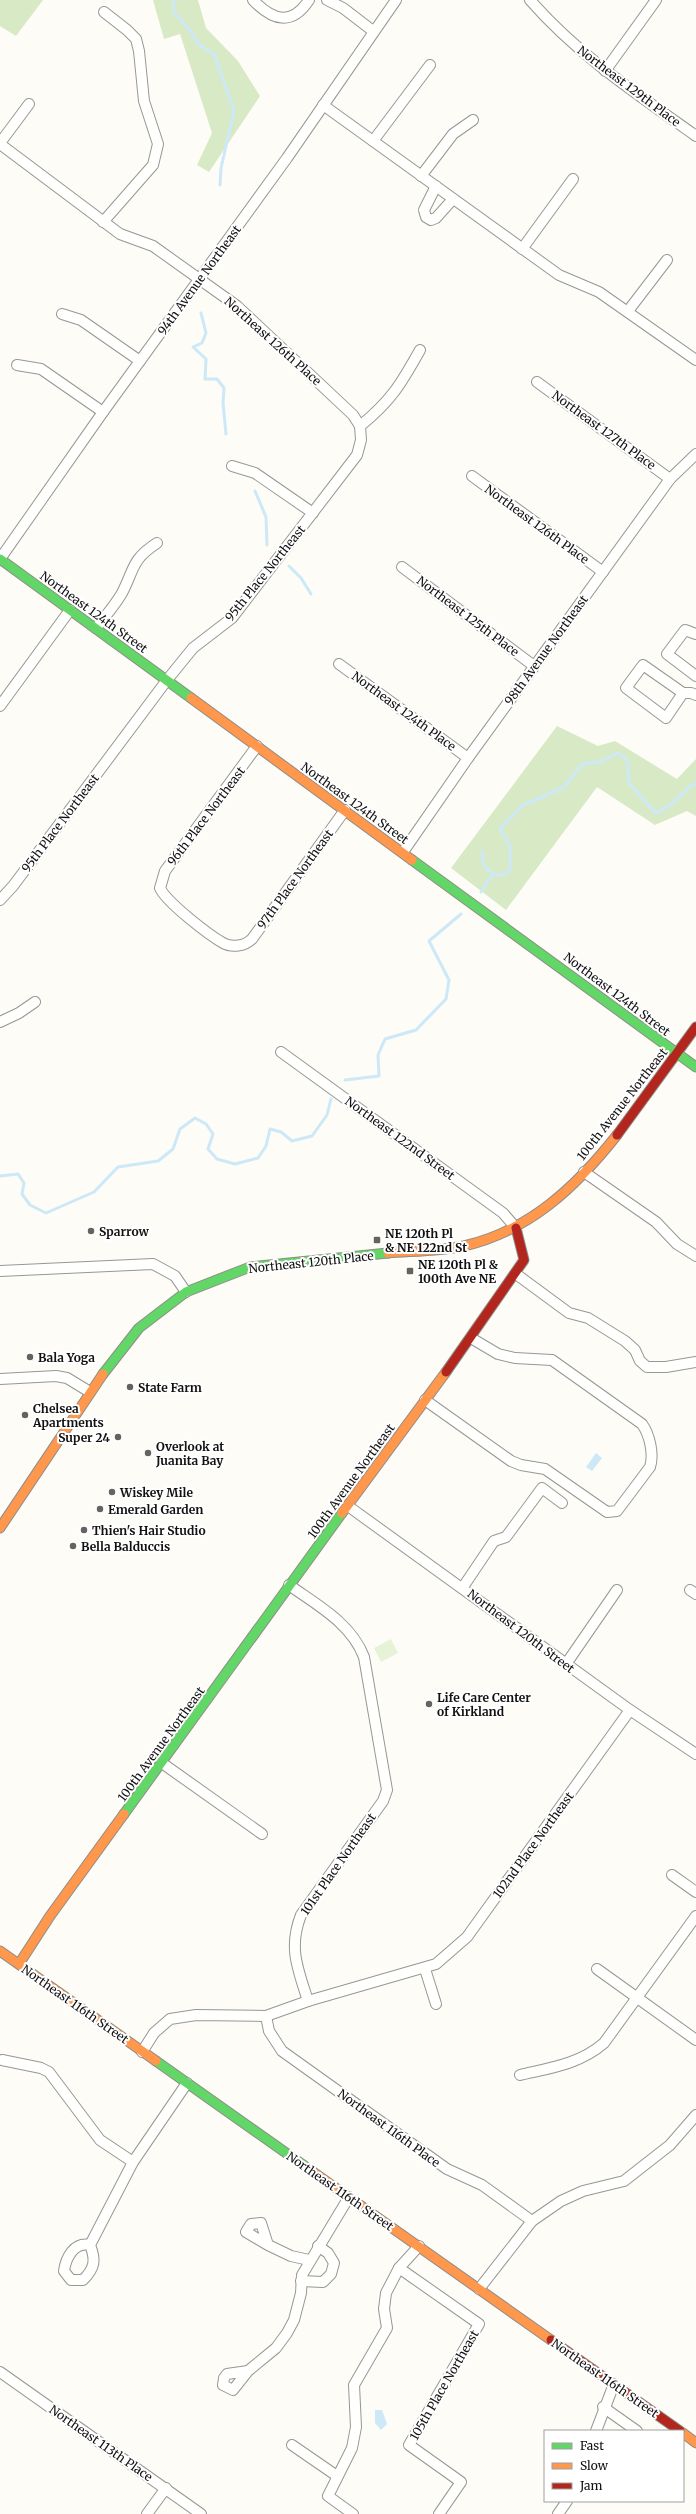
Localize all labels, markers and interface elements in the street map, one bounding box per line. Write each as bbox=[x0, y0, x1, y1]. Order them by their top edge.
street label: Northeast 129th Place bbox=[575, 42, 683, 130]
street label: 94th Avenue Northeast bbox=[154, 222, 244, 338]
street label: Northeast 126th Place bbox=[222, 294, 324, 388]
street label: Northeast 127th Place bbox=[549, 387, 659, 473]
street label: Northeast 126th Place bbox=[482, 481, 592, 567]
street label: 95th Place Northeast bbox=[222, 522, 309, 624]
street label: Northeast 124th Street bbox=[37, 568, 151, 656]
street label: Northeast 125th Place bbox=[414, 573, 522, 659]
street label: 98th Avenue Northeast bbox=[501, 592, 591, 708]
street label: Northeast 124th Place bbox=[349, 668, 459, 754]
street label: Northeast 124th Street bbox=[298, 759, 412, 847]
street label: 96th Place Northeast bbox=[164, 763, 248, 868]
street label: 95th Place Northeast bbox=[18, 771, 102, 875]
street label: 97th Place Northeast bbox=[254, 826, 336, 932]
street label: Northeast 124th Street bbox=[561, 949, 673, 1039]
street label: 100th Avenue Northeast bbox=[574, 1045, 671, 1163]
street label: Northeast 122nd Street bbox=[342, 1093, 458, 1183]
place label: Sparrow bbox=[99, 1224, 150, 1239]
marker: Sparrow bbox=[86, 1226, 96, 1236]
place label: NE 120th Pl & NE 122nd St bbox=[385, 1226, 467, 1255]
marker: NE 120th Pl & NE 122nd St bbox=[372, 1235, 382, 1245]
street label: Northeast 120th Place bbox=[248, 1248, 374, 1276]
place label: NE 120th Pl & 100th Ave NE bbox=[418, 1257, 498, 1286]
marker: NE 120th Pl & 100th Ave NE bbox=[405, 1266, 415, 1276]
place label: Bala Yoga bbox=[38, 1350, 95, 1365]
marker: Bala Yoga bbox=[25, 1352, 35, 1362]
place label: State Farm bbox=[138, 1380, 202, 1395]
marker: State Farm bbox=[125, 1382, 135, 1392]
place label: Chelsea Apartments bbox=[32, 1401, 104, 1430]
marker: Chelsea Apartments bbox=[20, 1410, 30, 1420]
street label: 100th Avenue Northeast bbox=[304, 1420, 398, 1541]
place label: Super 24 bbox=[58, 1430, 110, 1445]
marker: Super 24 bbox=[113, 1432, 123, 1442]
place label: Overlook at Juanita Bay bbox=[155, 1439, 224, 1468]
marker: Overlook at Juanita Bay bbox=[143, 1448, 153, 1458]
place label: Wiskey Mile bbox=[119, 1485, 193, 1500]
marker: Wiskey Mile bbox=[107, 1487, 117, 1497]
place label: Emerald Garden bbox=[108, 1502, 203, 1517]
marker: Emerald Garden bbox=[95, 1504, 105, 1514]
place label: Thien's Hair Studio bbox=[92, 1523, 206, 1538]
marker: Thien's Hair Studio bbox=[79, 1525, 89, 1535]
place label: Bella Balduccis bbox=[81, 1539, 170, 1554]
marker: Bella Balduccis bbox=[68, 1541, 78, 1551]
street label: Northeast 120th Street bbox=[465, 1586, 578, 1676]
street label: 100th Avenue Northeast bbox=[114, 1683, 208, 1804]
place label: Life Care Center of Kirkland bbox=[437, 1690, 531, 1719]
marker: Life Care Center of Kirkland bbox=[424, 1699, 434, 1709]
street label: 102nd Place Northeast bbox=[489, 1789, 577, 1901]
street label: 101st Place Northeast bbox=[297, 1810, 379, 1918]
street label: Northeast 116th Street bbox=[19, 1961, 132, 2047]
street label: Northeast 116th Place bbox=[335, 2086, 443, 2170]
street label: Northeast 116th Street bbox=[284, 2148, 397, 2234]
street label: 105th Place Northeast bbox=[406, 2327, 482, 2443]
street label: Northeast 116th Street bbox=[549, 2335, 662, 2421]
street label: Northeast 113th Place bbox=[47, 2402, 155, 2484]
legend bbox=[544, 2430, 684, 2502]
text: Fast bbox=[580, 2438, 604, 2453]
text: Slow bbox=[580, 2458, 609, 2473]
text: Jam bbox=[579, 2478, 603, 2493]

